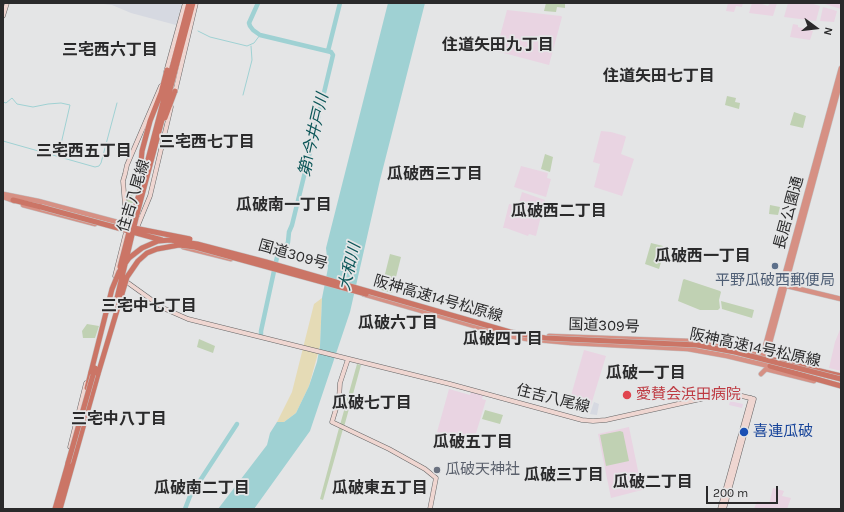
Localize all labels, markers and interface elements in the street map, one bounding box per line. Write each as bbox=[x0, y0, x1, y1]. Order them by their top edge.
north arrow bbox=[796, 8, 836, 48]
text: N bbox=[821, 26, 835, 37]
district label: 住道矢田九丁目 bbox=[442, 35, 554, 55]
district label: 三宅西六丁目 bbox=[62, 40, 158, 60]
district label: 住道矢田七丁目 bbox=[603, 66, 715, 86]
water label: 第1今井戸川 bbox=[295, 92, 333, 178]
district label: 三宅西七丁目 bbox=[159, 132, 255, 152]
district label: 三宅西五丁目 bbox=[36, 141, 132, 161]
street label: 住吉八尾線 bbox=[114, 158, 154, 234]
district label: 瓜破西三丁目 bbox=[387, 164, 483, 184]
street label: 長居公園通 bbox=[771, 174, 807, 252]
district label: 瓜破南一丁目 bbox=[236, 195, 332, 215]
district label: 瓜破西二丁目 bbox=[511, 201, 607, 221]
street label: 国道309号 bbox=[256, 237, 330, 273]
water label: 大和川 bbox=[335, 241, 365, 293]
district label: 瓜破西一丁目 bbox=[655, 246, 751, 266]
marker: 平野瓜破西郵便局 bbox=[770, 261, 780, 271]
street label: 阪神高速14号松原線 bbox=[371, 272, 505, 326]
place label: 平野瓜破西郵便局 bbox=[715, 272, 835, 290]
district label: 三宅中七丁目 bbox=[101, 296, 197, 316]
district label: 瓜破六丁目 bbox=[358, 313, 438, 333]
street label: 国道309号 bbox=[568, 316, 640, 336]
street label: 阪神高速14号松原線 bbox=[688, 325, 822, 371]
district label: 瓜破四丁目 bbox=[463, 329, 543, 349]
district label: 瓜破一丁目 bbox=[606, 363, 686, 383]
street label: 住吉八尾線 bbox=[514, 381, 592, 417]
place label: 愛賛会浜田病院 bbox=[636, 386, 741, 404]
marker: 愛賛会浜田病院 bbox=[621, 389, 633, 401]
district label: 瓜破七丁目 bbox=[332, 393, 412, 413]
district label: 三宅中八丁目 bbox=[71, 409, 167, 429]
place label: 喜連瓜破 bbox=[753, 423, 813, 441]
marker: 喜連瓜破 bbox=[738, 426, 750, 438]
district label: 瓜破五丁目 bbox=[433, 432, 513, 452]
place label: 瓜破天神社 bbox=[445, 461, 520, 479]
marker: 瓜破天神社 bbox=[432, 465, 442, 475]
district label: 瓜破三丁目 bbox=[524, 465, 604, 485]
district label: 瓜破二丁目 bbox=[613, 472, 693, 492]
district label: 瓜破南二丁目 bbox=[154, 478, 250, 498]
district label: 瓜破東五丁目 bbox=[332, 478, 428, 498]
scale bar bbox=[708, 478, 780, 504]
text: 200 m bbox=[713, 486, 748, 500]

